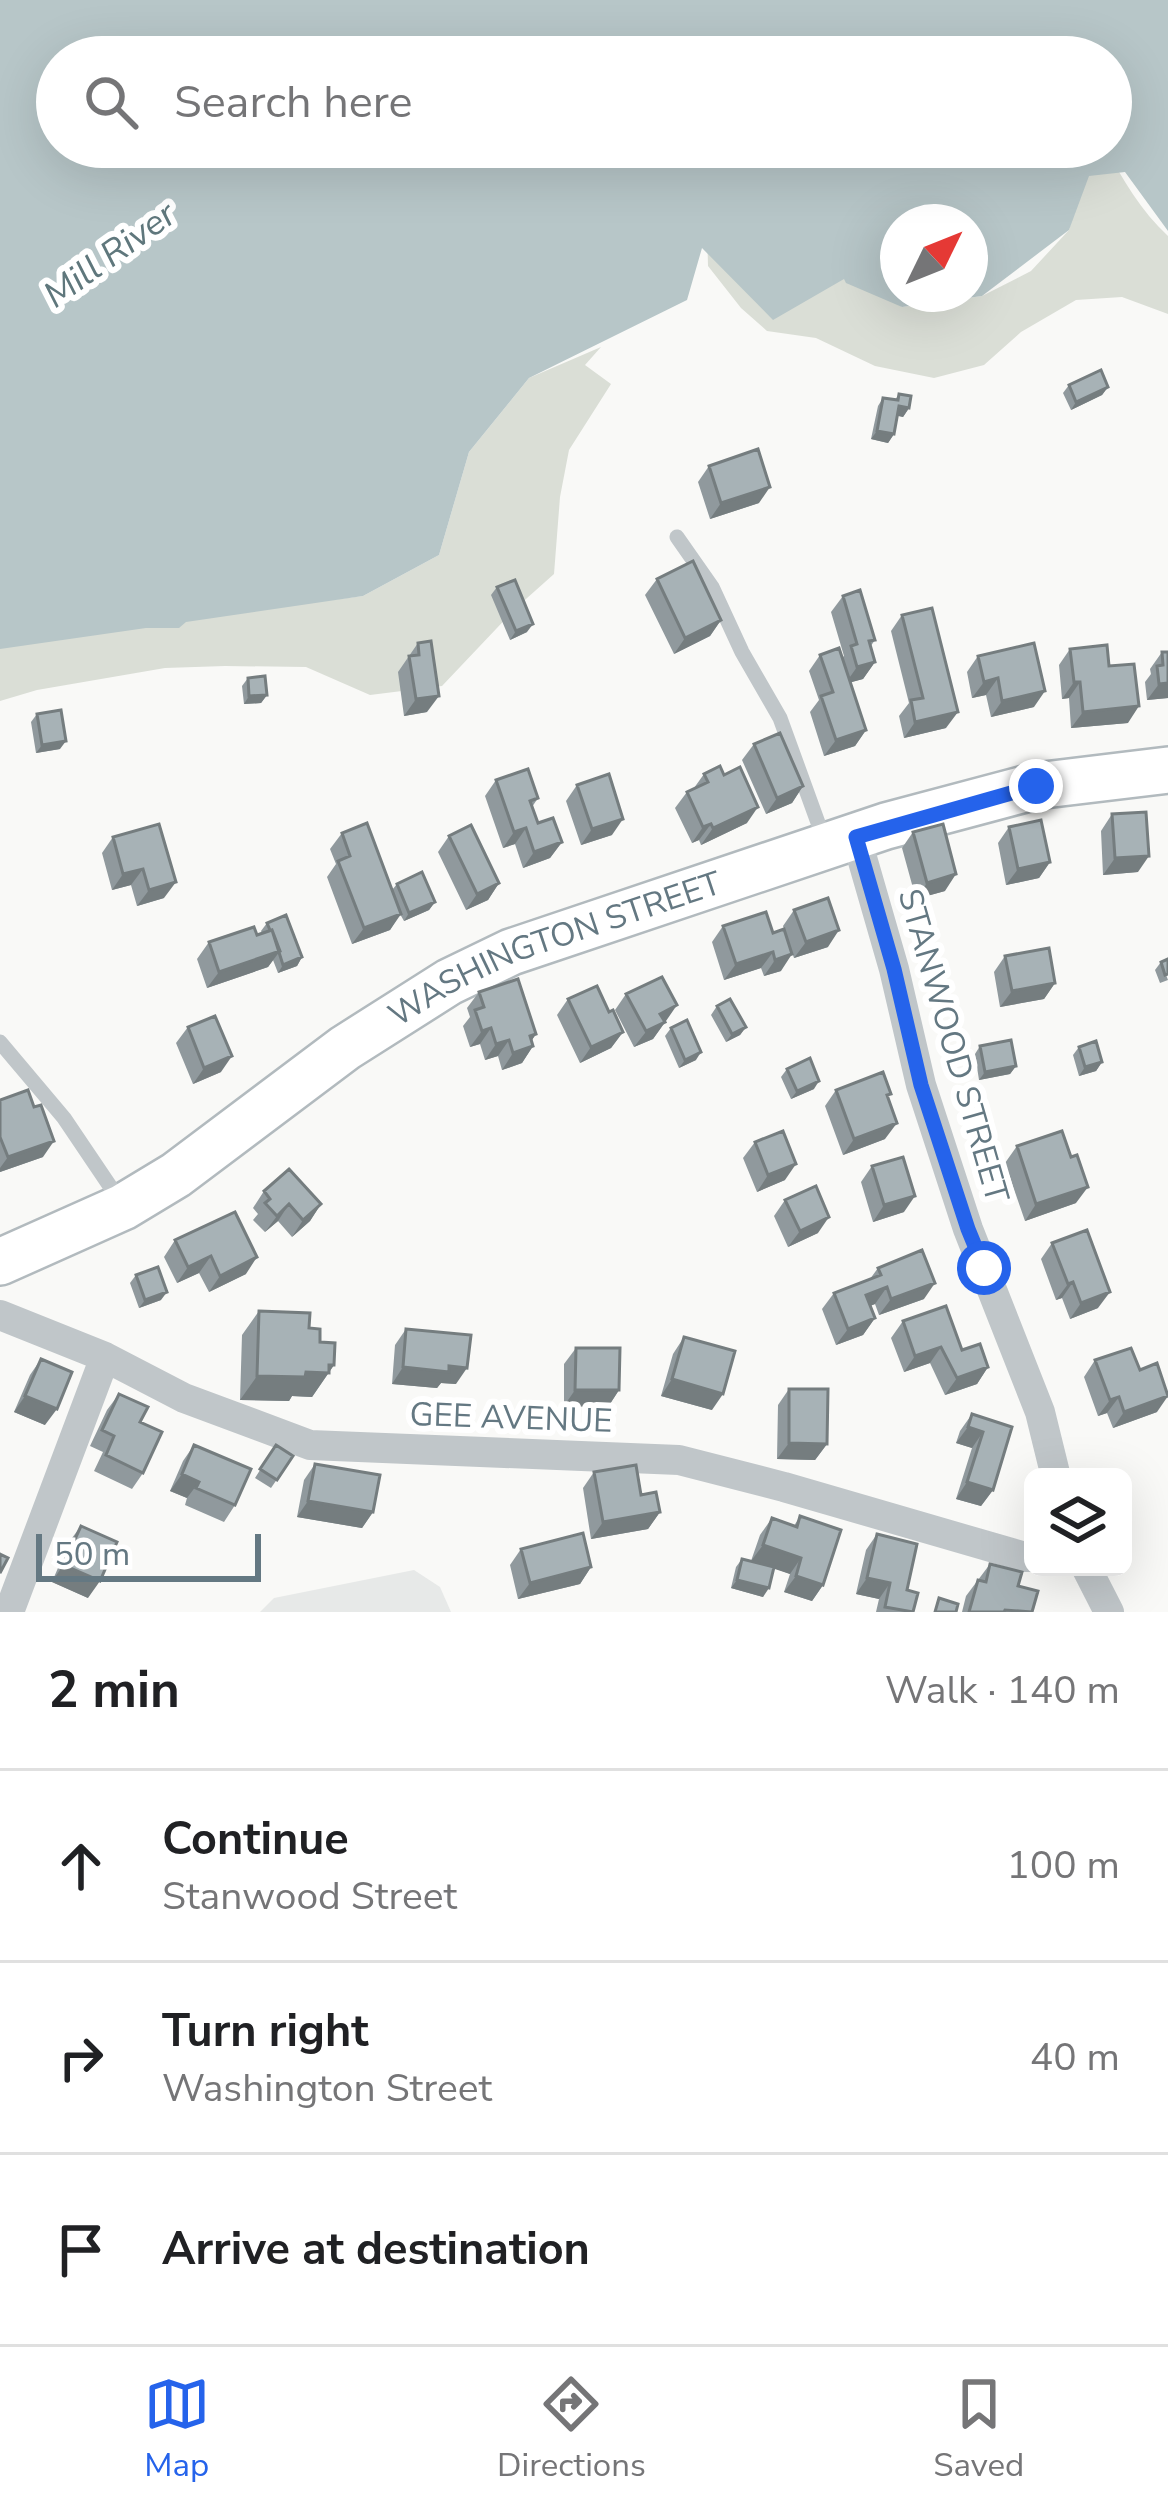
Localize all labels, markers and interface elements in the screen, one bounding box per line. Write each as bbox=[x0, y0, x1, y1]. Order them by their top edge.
search box bbox=[36, 36, 1132, 168]
icon: search bbox=[78, 69, 144, 135]
text: Search here bbox=[174, 72, 413, 133]
water label: Mill River bbox=[34, 190, 187, 320]
north arrow bbox=[880, 204, 988, 312]
route end bbox=[1009, 759, 1063, 813]
street label: WASHINGTON STREET bbox=[380, 860, 727, 1037]
street label: STANWOOD STREET bbox=[887, 884, 1019, 1208]
route start bbox=[957, 1241, 1011, 1295]
street label: GEE AVENUE bbox=[409, 1392, 613, 1444]
map controls bbox=[1024, 1468, 1132, 1576]
button: layers bbox=[1024, 1468, 1132, 1576]
scale bar bbox=[36, 1528, 261, 1581]
text: 50 m bbox=[54, 1532, 130, 1577]
text: 2 min bbox=[48, 1655, 180, 1725]
text: Walk · 140 m bbox=[885, 1664, 1120, 1717]
text: Continue bbox=[162, 1809, 349, 1870]
icon: ahead bbox=[48, 1833, 114, 1899]
text: 100 m bbox=[1006, 1839, 1120, 1892]
text: Stanwood Street bbox=[162, 1870, 457, 1923]
text: Turn right bbox=[162, 2001, 369, 2062]
icon: right bbox=[48, 2025, 114, 2091]
text: 40 m bbox=[1030, 2031, 1120, 2084]
text: Washington Street bbox=[162, 2062, 492, 2115]
icon: arrive bbox=[48, 2217, 114, 2283]
text: Arrive at destination bbox=[162, 2219, 590, 2280]
tab: Map bbox=[144, 2371, 210, 2488]
tab: Directions bbox=[497, 2371, 646, 2488]
tab: Saved bbox=[933, 2371, 1024, 2488]

